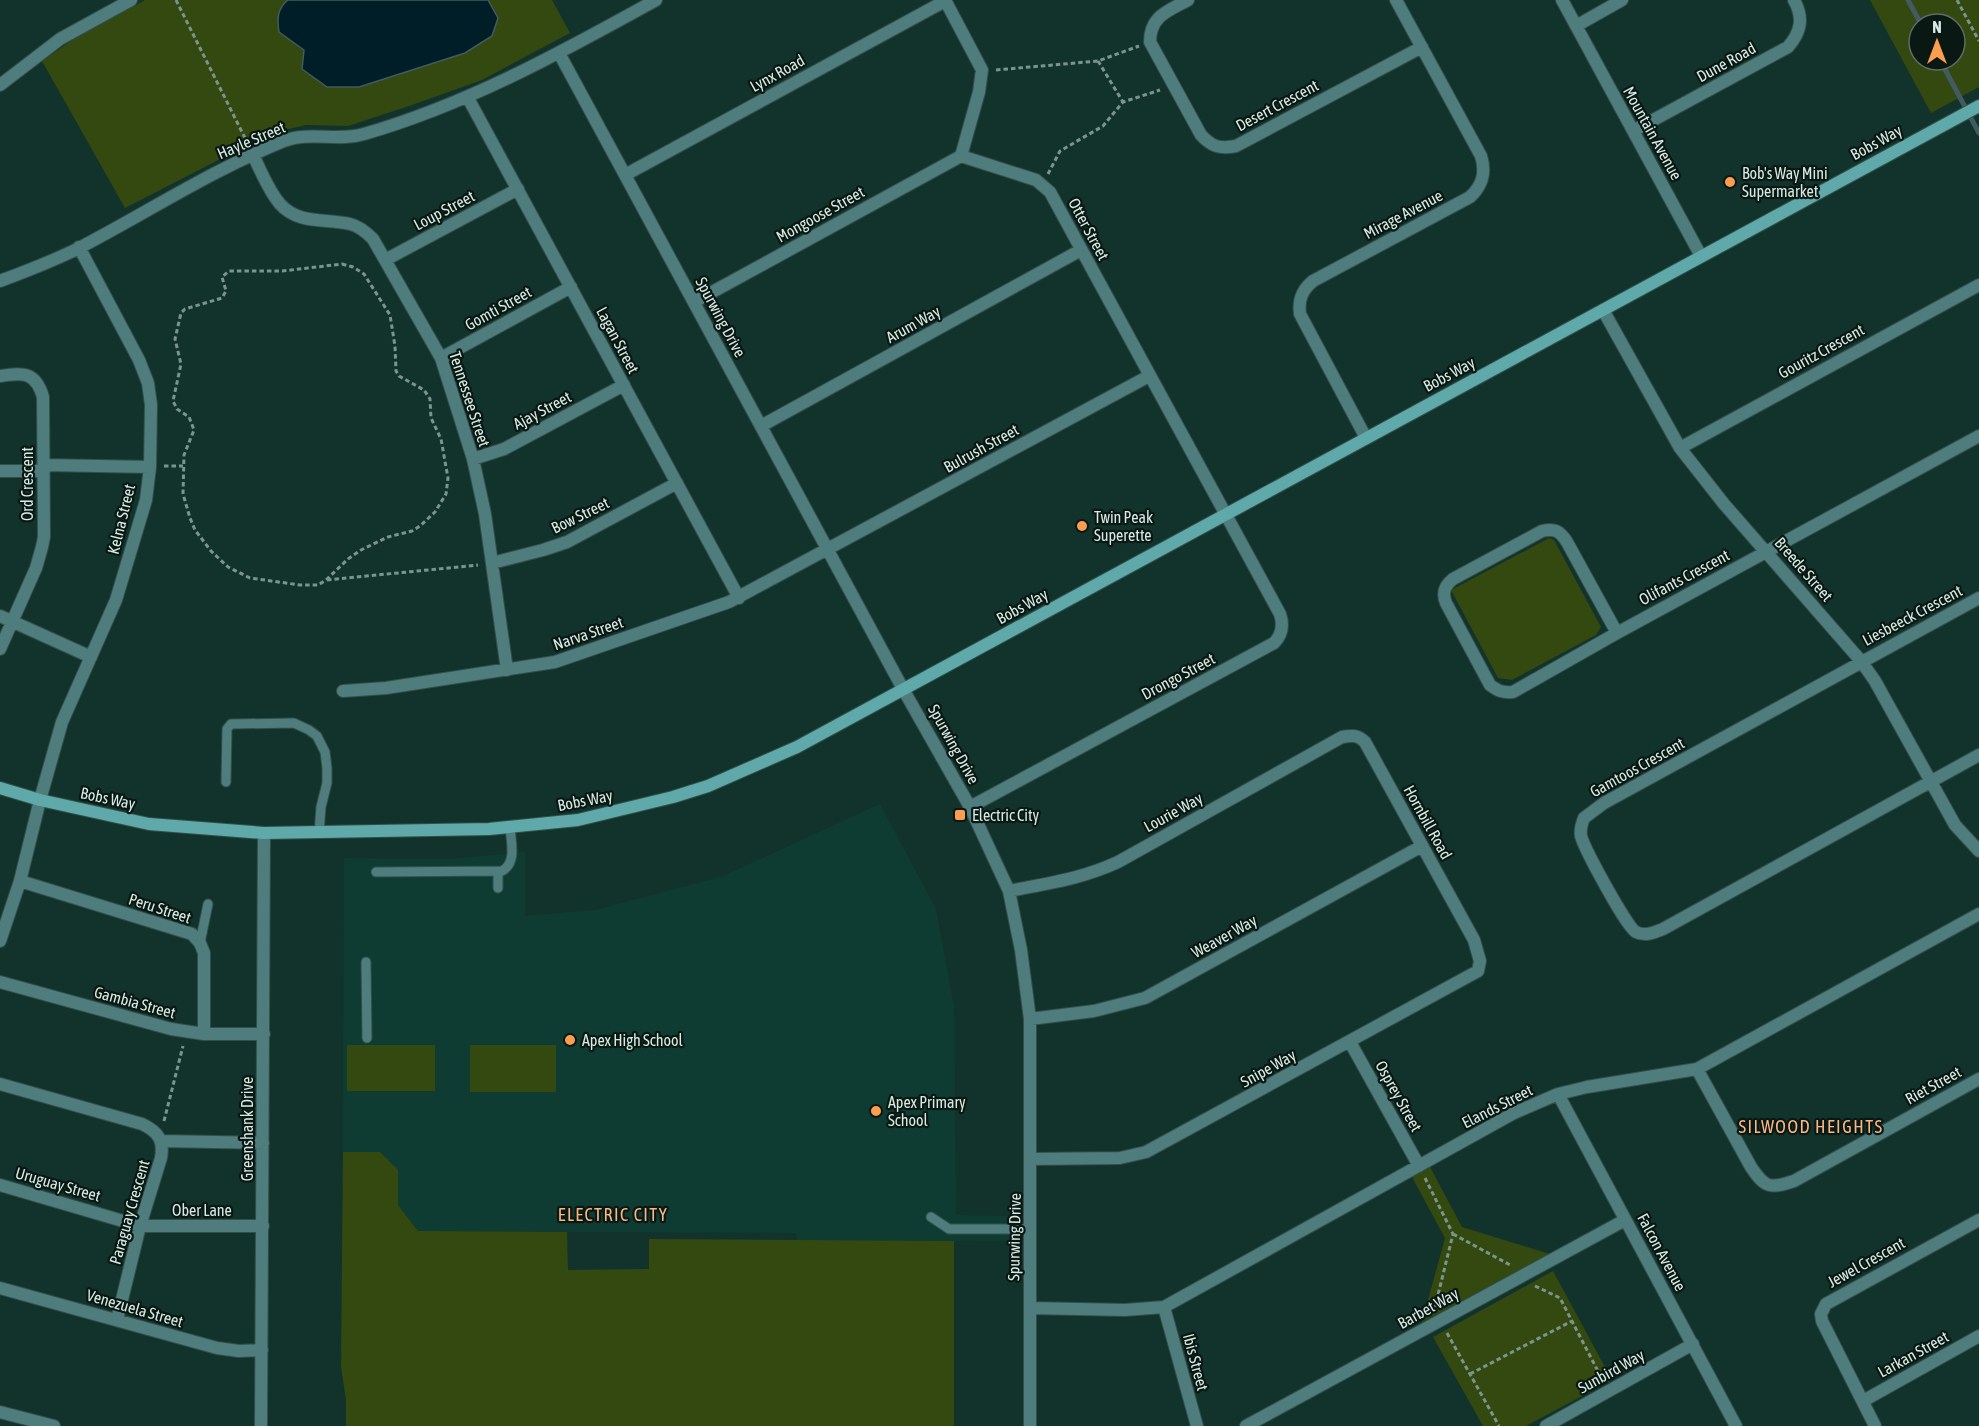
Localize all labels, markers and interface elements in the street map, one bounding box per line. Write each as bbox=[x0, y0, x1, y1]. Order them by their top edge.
north arrow bbox=[1907, 12, 1967, 72]
text: N bbox=[1932, 18, 1942, 36]
street label: Dune Road bbox=[1693, 39, 1759, 85]
street label: Lynx Road bbox=[747, 51, 808, 96]
street label: Desert Crescent bbox=[1233, 76, 1322, 134]
street label: Mountain Avenue bbox=[1620, 83, 1686, 183]
street label: Hayle Street bbox=[214, 118, 288, 163]
street label: Bobs Way bbox=[1847, 120, 1906, 164]
place label: Bob's Way Mini Supermarket bbox=[1742, 164, 1828, 201]
marker: Bob's Way Mini Supermarket bbox=[1723, 175, 1737, 189]
street label: Mongoose Street bbox=[773, 182, 868, 246]
street label: Loup Street bbox=[410, 186, 478, 234]
street label: Mirage Avenue bbox=[1361, 186, 1446, 243]
street label: Otter Street bbox=[1065, 195, 1113, 263]
street label: Spurwing Drive bbox=[692, 274, 750, 360]
street label: Gomti Street bbox=[462, 282, 535, 334]
street label: Arum Way bbox=[883, 302, 944, 347]
street label: Lagan Street bbox=[592, 304, 643, 377]
street label: Gouritz Crescent bbox=[1775, 320, 1867, 382]
street label: Tennessee Street bbox=[446, 349, 494, 449]
street label: Bobs Way bbox=[1420, 353, 1479, 396]
street label: Ajay Street bbox=[510, 387, 575, 434]
street label: Bulrush Street bbox=[940, 420, 1022, 476]
street label: Ord Crescent bbox=[18, 447, 36, 521]
street label: Kelna Street bbox=[104, 482, 138, 556]
street label: Bow Street bbox=[548, 493, 612, 537]
place label: Twin Peak Superette bbox=[1094, 508, 1153, 545]
marker: Twin Peak Superette bbox=[1075, 519, 1089, 533]
street label: Breede Street bbox=[1771, 533, 1837, 605]
street label: Olifants Crescent bbox=[1636, 545, 1733, 608]
street label: Liesbeeck Crescent bbox=[1859, 581, 1965, 649]
street label: Bobs Way bbox=[993, 584, 1052, 628]
street label: Narva Street bbox=[551, 613, 626, 653]
street label: Drongo Street bbox=[1138, 649, 1219, 704]
street label: Spurwing Drive bbox=[924, 701, 983, 787]
street label: Gamtoos Crescent bbox=[1587, 733, 1688, 800]
street label: Hornbill Road bbox=[1400, 782, 1456, 862]
street label: Bobs Way bbox=[79, 783, 137, 814]
street label: Bobs Way bbox=[556, 786, 615, 815]
street label: Lourie Way bbox=[1140, 788, 1206, 836]
place label: Electric City bbox=[972, 806, 1040, 825]
marker: Electric City bbox=[953, 808, 967, 822]
street label: Peru Street bbox=[126, 889, 194, 927]
street label: Weaver Way bbox=[1188, 911, 1261, 962]
street label: Gambia Street bbox=[92, 983, 178, 1022]
place label: Apex High School bbox=[582, 1031, 683, 1050]
marker: Apex High School bbox=[563, 1033, 577, 1047]
street label: Snipe Way bbox=[1237, 1045, 1300, 1091]
street label: Osprey Street bbox=[1371, 1057, 1426, 1135]
street label: Riet Street bbox=[1902, 1062, 1964, 1108]
street label: Greenshank Drive bbox=[238, 1077, 256, 1181]
street label: Elands Street bbox=[1459, 1080, 1536, 1131]
place label: Apex Primary School bbox=[888, 1093, 966, 1129]
marker: Apex Primary School bbox=[869, 1104, 883, 1118]
district label: SILWOOD HEIGHTS bbox=[1738, 1116, 1884, 1137]
street label: Paraguay Crescent bbox=[105, 1157, 154, 1267]
street label: Uruguay Street bbox=[13, 1163, 103, 1206]
street label: Spurwing Drive bbox=[1004, 1193, 1025, 1281]
street label: Ober Lane bbox=[172, 1201, 232, 1219]
district label: ELECTRIC CITY bbox=[558, 1204, 668, 1225]
street label: Falcon Avenue bbox=[1634, 1210, 1690, 1294]
street label: Jewel Crescent bbox=[1824, 1233, 1908, 1291]
street label: Barbet Way bbox=[1395, 1284, 1462, 1333]
street label: Venezuela Street bbox=[85, 1286, 186, 1330]
street label: Larkan Street bbox=[1875, 1327, 1952, 1381]
street label: Ibis Street bbox=[1180, 1332, 1212, 1393]
street label: Sunbird Way bbox=[1575, 1345, 1648, 1397]

